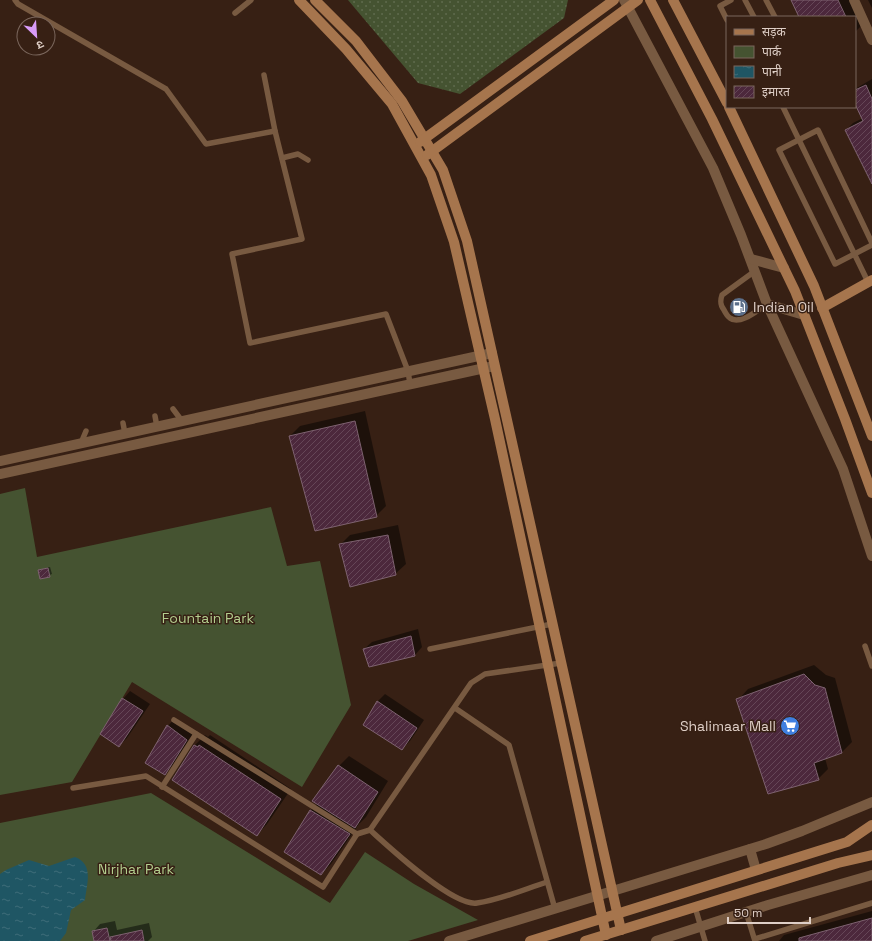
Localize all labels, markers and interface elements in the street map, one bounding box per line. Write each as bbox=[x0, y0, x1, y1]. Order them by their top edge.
north arrow bbox=[16, 16, 56, 56]
legend bbox=[726, 16, 856, 108]
text: सड़क bbox=[762, 24, 787, 40]
text: उ bbox=[34, 37, 46, 53]
text: पार्क bbox=[762, 44, 782, 60]
text: पानी bbox=[762, 64, 783, 80]
text: इमारत bbox=[762, 84, 791, 100]
fuel station icon: Indian Oil bbox=[728, 296, 750, 318]
place label: Indian Oil bbox=[753, 298, 814, 316]
park label: Fountain Park bbox=[162, 609, 255, 627]
supermarket icon: Shalimaar Mall bbox=[779, 715, 801, 737]
place label: Shalimaar Mall bbox=[680, 717, 776, 735]
park label: Nirjhar Park bbox=[98, 860, 175, 878]
scale bar bbox=[728, 899, 810, 925]
text: 50 m bbox=[734, 905, 762, 921]

